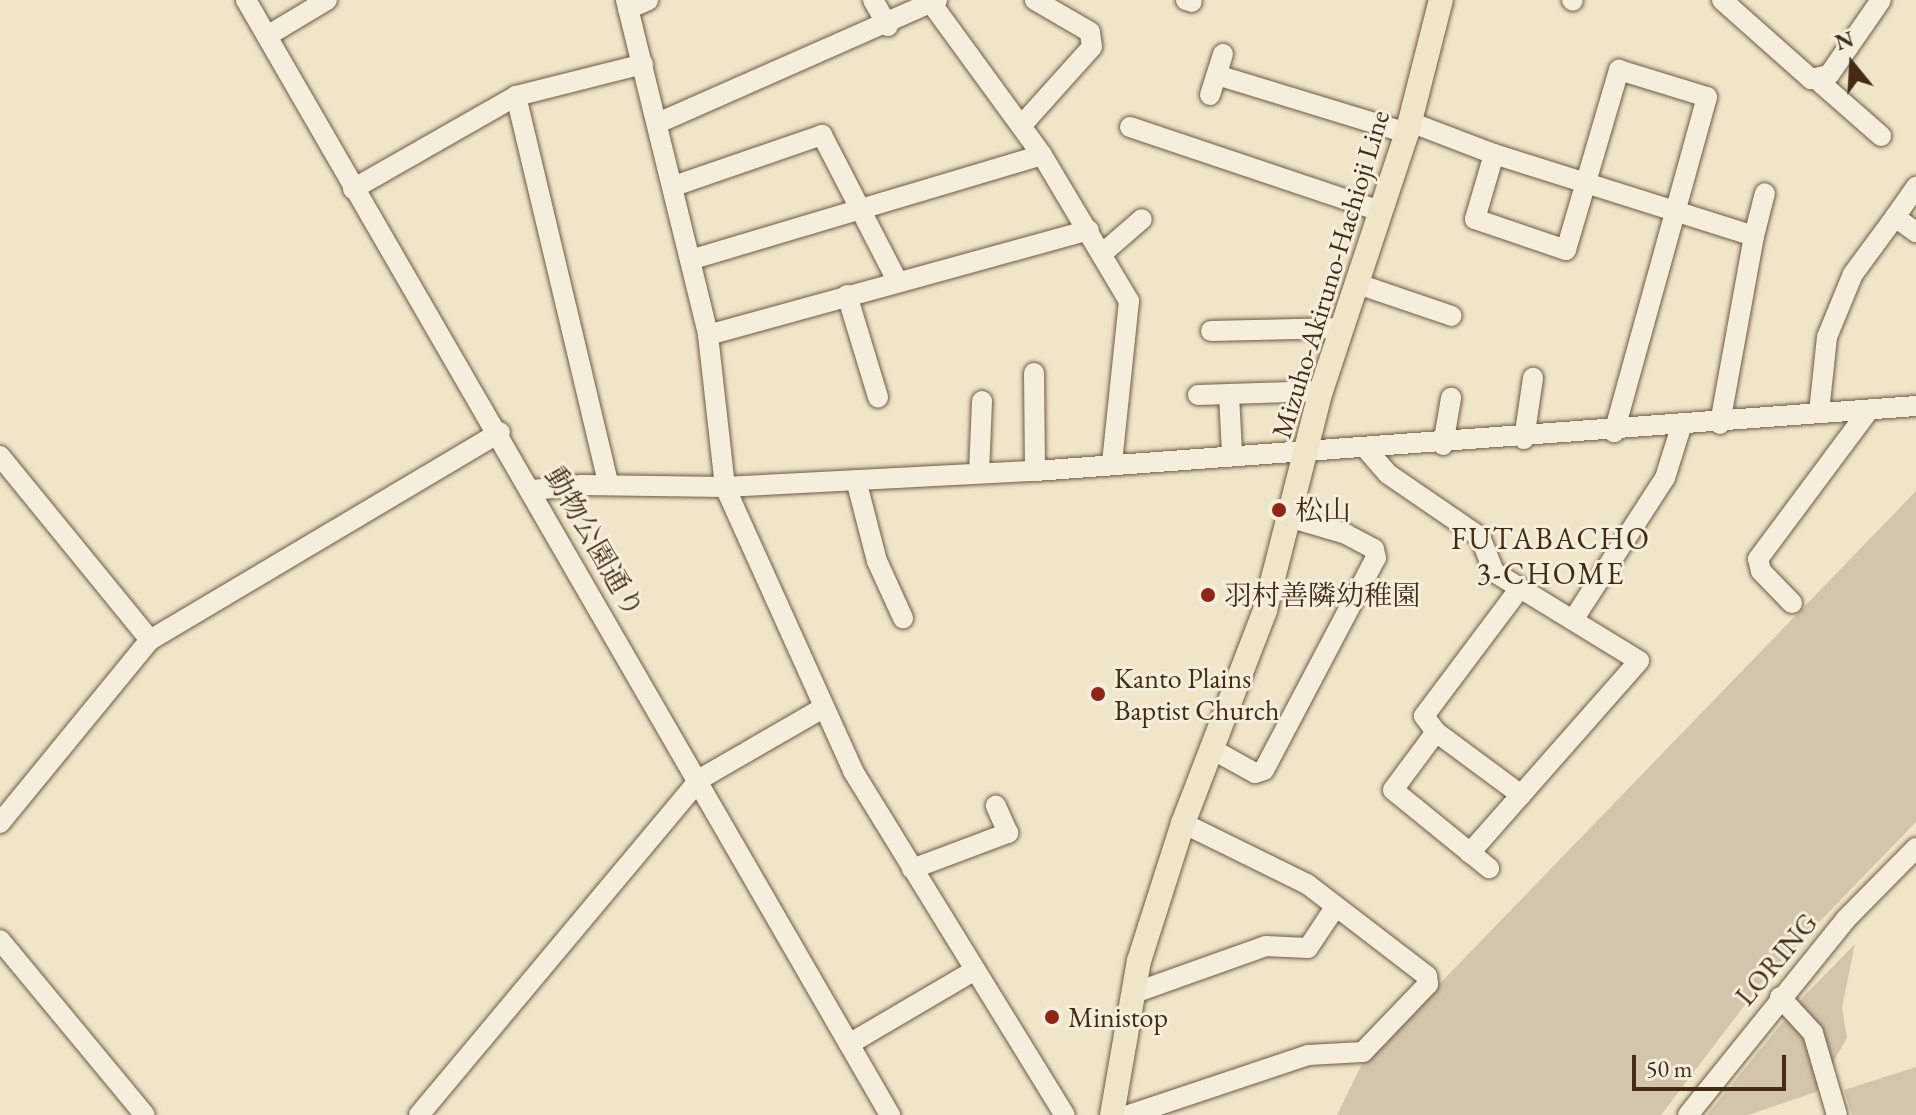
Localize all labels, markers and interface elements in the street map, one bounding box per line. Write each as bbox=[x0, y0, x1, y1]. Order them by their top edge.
north arrow bbox=[1812, 24, 1892, 104]
text: N bbox=[1831, 24, 1857, 57]
street label: Mizuho-Akiruno-Hachioji Line bbox=[1264, 106, 1396, 442]
street label: 動物公園通り bbox=[538, 461, 652, 623]
place label: 松山 bbox=[1295, 493, 1351, 527]
marker: 松山 bbox=[1270, 501, 1288, 519]
district label: FUTABACHO 3-CHOME bbox=[1451, 521, 1651, 592]
place label: 羽村善隣幼稚園 bbox=[1224, 578, 1420, 612]
marker: 羽村善隣幼稚園 bbox=[1199, 586, 1217, 604]
place label: Kanto Plains Baptist Church bbox=[1114, 661, 1279, 727]
marker: Kanto Plains Baptist Church bbox=[1089, 685, 1107, 703]
street label: LORING bbox=[1728, 906, 1824, 1012]
place label: Ministop bbox=[1068, 1000, 1168, 1034]
marker: Ministop bbox=[1043, 1008, 1061, 1026]
scale bar bbox=[1636, 1039, 1790, 1089]
text: 50 m bbox=[1646, 1053, 1693, 1084]

